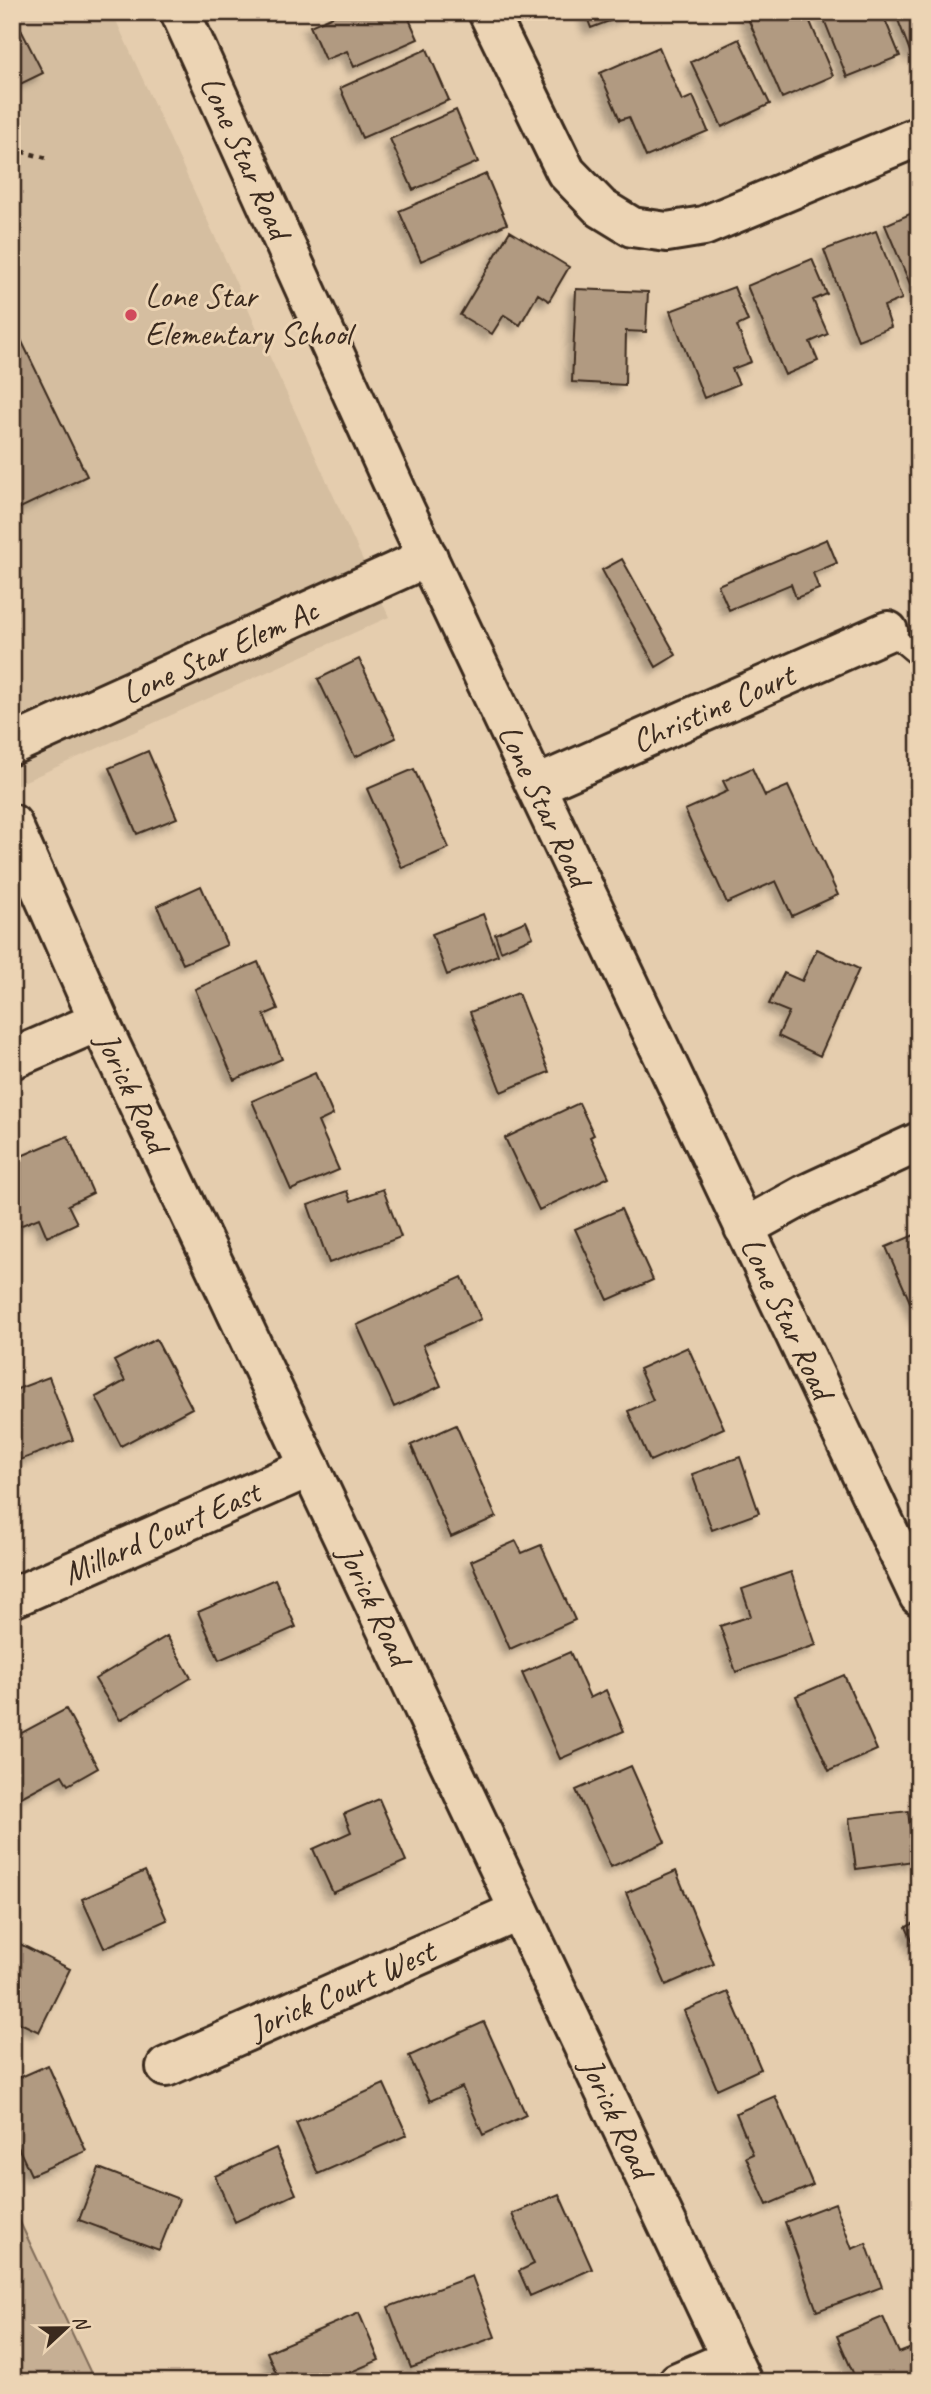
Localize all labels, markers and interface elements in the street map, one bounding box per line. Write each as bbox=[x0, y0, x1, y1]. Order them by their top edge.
street label: Lone Star Road bbox=[191, 69, 302, 249]
place label: Lone Star Elementary School bbox=[145, 275, 356, 355]
marker: Lone Star Elementary School bbox=[123, 307, 139, 323]
street label: Lone Star Elem Ac bbox=[115, 588, 326, 714]
street label: Christine Court bbox=[625, 653, 803, 762]
street label: Lone Star Road bbox=[489, 718, 603, 897]
street label: Jorick Road bbox=[85, 1024, 181, 1163]
street label: Lone Star Road bbox=[731, 1230, 846, 1410]
street label: Millard Court East bbox=[56, 1470, 269, 1594]
street label: Jorick Road bbox=[328, 1536, 423, 1676]
street label: Jorick Court West bbox=[241, 1929, 444, 2049]
street label: Jorick Road bbox=[570, 2049, 665, 2189]
north arrow bbox=[32, 2292, 102, 2362]
text: N bbox=[68, 2312, 95, 2335]

